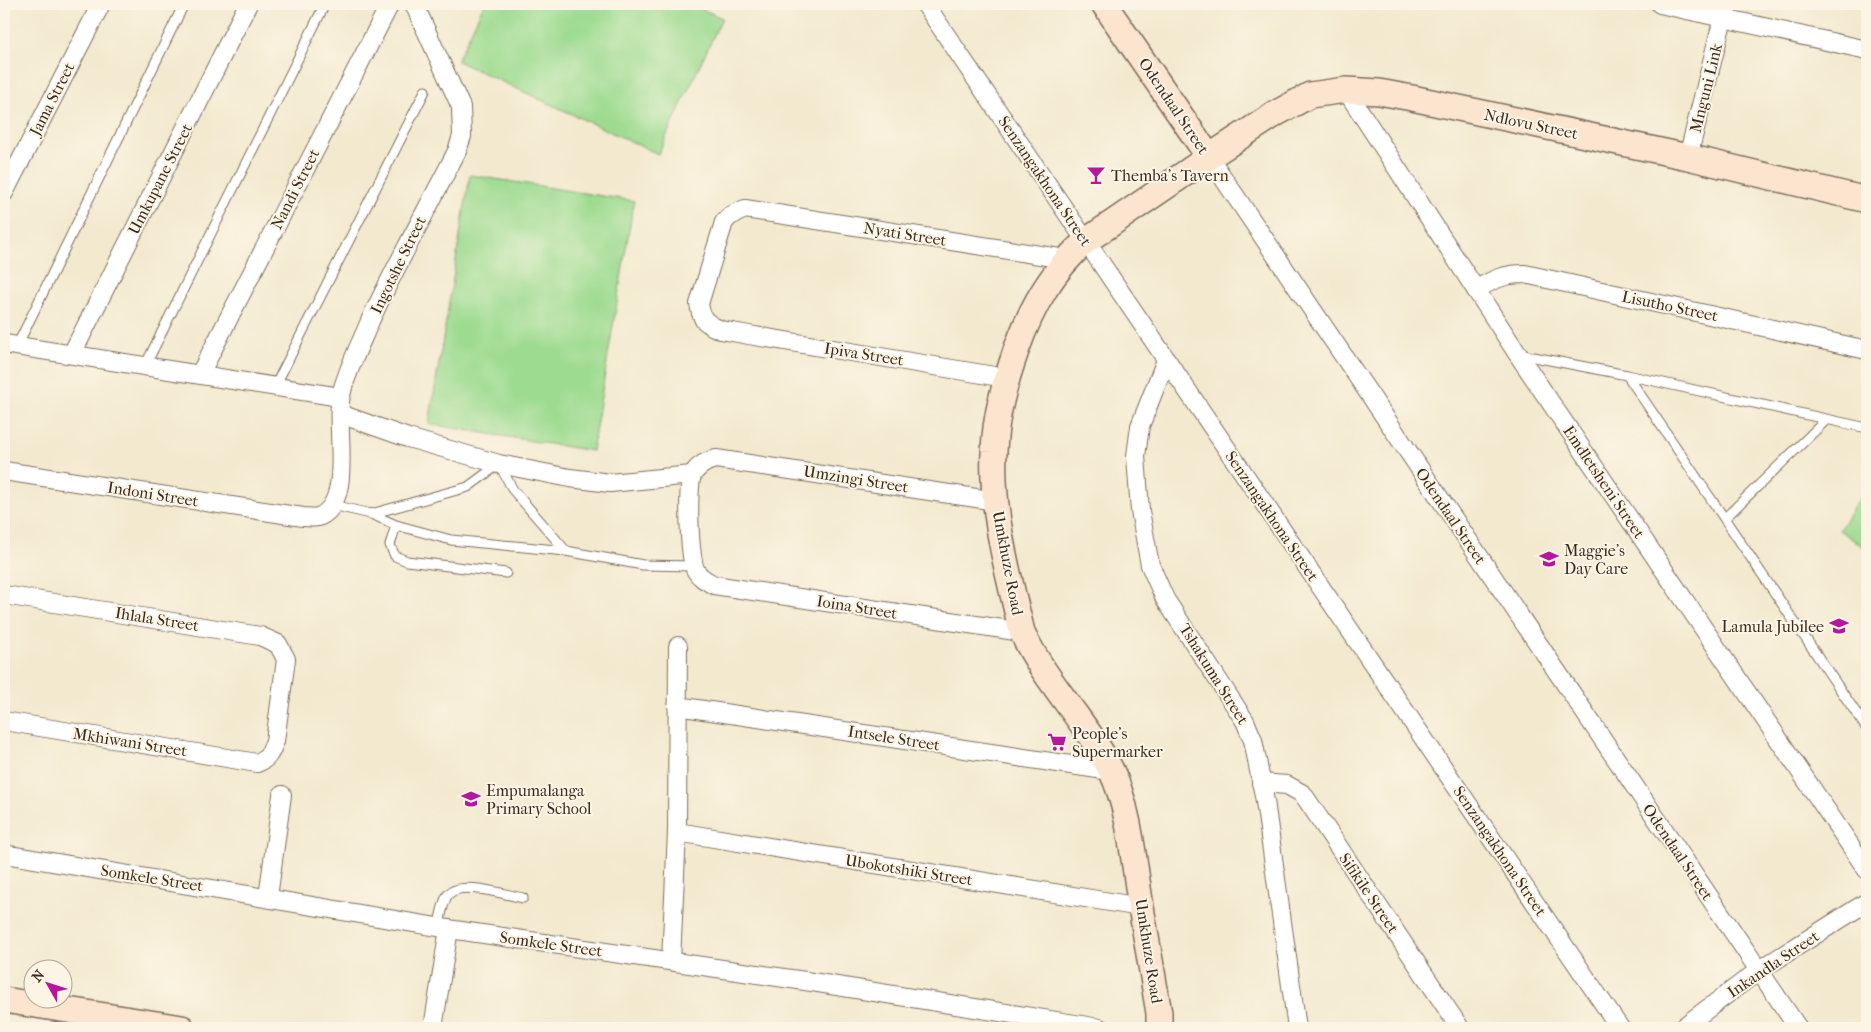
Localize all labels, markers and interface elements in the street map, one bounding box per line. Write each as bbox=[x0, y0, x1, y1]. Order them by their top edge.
street label: Mnguni Link bbox=[1686, 41, 1726, 135]
street label: Odendaal Street bbox=[1135, 54, 1213, 158]
street label: Jama Street bbox=[25, 59, 79, 140]
street label: Ndlovu Street bbox=[1482, 105, 1580, 143]
street label: Senzangakhona Street bbox=[994, 112, 1096, 250]
street label: Umkupane Street bbox=[124, 120, 196, 238]
street label: Nandi Street bbox=[267, 145, 323, 232]
bar icon: Themba's Tavern bbox=[1085, 164, 1107, 186]
place label: Themba's Tavern bbox=[1111, 166, 1229, 185]
street label: Ingotshe Street bbox=[366, 213, 430, 317]
street label: Nyati Street bbox=[862, 218, 948, 250]
street label: Lisutho Street bbox=[1620, 287, 1720, 326]
street label: Ipiva Street bbox=[823, 338, 905, 370]
street label: Emdletsheni Street bbox=[1559, 422, 1649, 542]
street label: Senzangakhona Street bbox=[1221, 447, 1323, 585]
street label: Umzingi Street bbox=[802, 461, 910, 497]
street label: Odendaal Street bbox=[1412, 464, 1490, 568]
street label: Indoni Street bbox=[106, 477, 200, 511]
street label: Umkhuze Road bbox=[989, 509, 1027, 617]
place label: Maggie's Day Care bbox=[1564, 541, 1628, 578]
school or university icon: Maggie's Day Care bbox=[1538, 548, 1560, 570]
street label: Ioina Street bbox=[815, 591, 899, 623]
street label: Ihlala Street bbox=[114, 603, 201, 635]
school or university icon: Lamula Jubilee bbox=[1828, 615, 1850, 637]
place label: Lamula Jubilee bbox=[1722, 617, 1824, 636]
street label: Tshakuma Street bbox=[1175, 620, 1253, 728]
street label: Intsele Street bbox=[847, 721, 942, 755]
street label: Mkhiwani Street bbox=[72, 724, 189, 760]
place label: People's Supermarker bbox=[1072, 724, 1163, 761]
supermarket icon: People's Supermarker bbox=[1046, 731, 1068, 753]
place label: Empumalanga Primary School bbox=[486, 781, 592, 818]
street label: Senzangakhona Street bbox=[1449, 782, 1551, 920]
school or university icon: Empumalanga Primary School bbox=[460, 788, 482, 810]
street label: Odendaal Street bbox=[1639, 800, 1717, 904]
street label: Sifikile Street bbox=[1335, 849, 1403, 937]
street label: Ubokotshiki Street bbox=[844, 851, 974, 889]
street label: Somkele Street bbox=[99, 861, 205, 896]
street label: Umkhuze Road bbox=[1131, 897, 1167, 1005]
street label: Inkandla Street bbox=[1724, 926, 1823, 1002]
street label: Somkele Street bbox=[499, 927, 604, 961]
north arrow bbox=[22, 960, 72, 1010]
text: N bbox=[28, 966, 48, 986]

